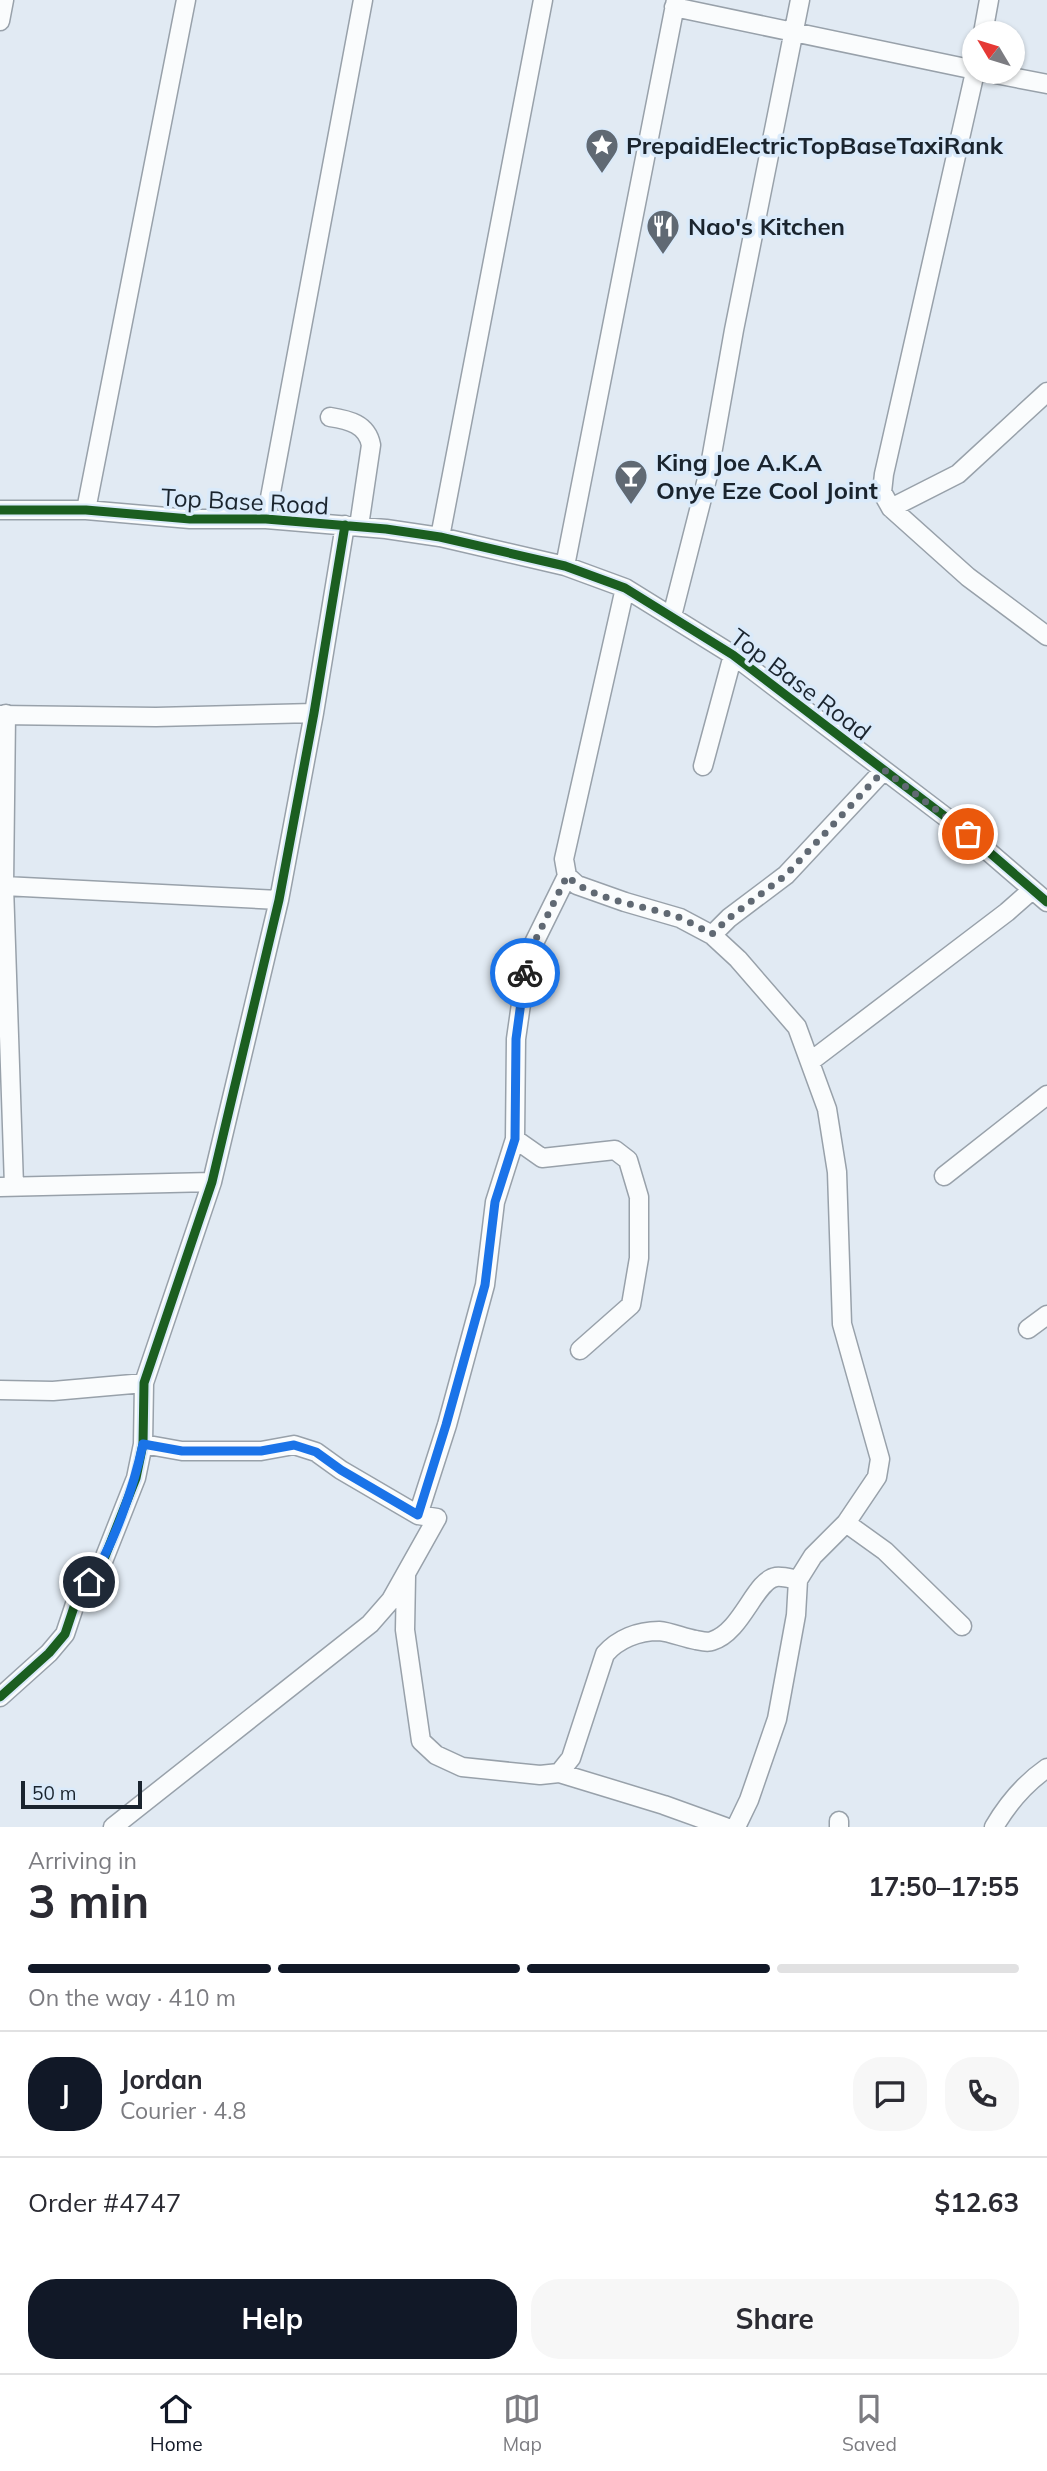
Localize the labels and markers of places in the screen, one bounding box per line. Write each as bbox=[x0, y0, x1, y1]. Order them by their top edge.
place icon: PrepaidElectricTopBaseTaxiRank bbox=[583, 126, 621, 175]
place label: PrepaidElectricTopBaseTaxiRank bbox=[626, 130, 1004, 160]
restaurant icon: Nao's Kitchen bbox=[644, 207, 682, 256]
place label: Nao's Kitchen bbox=[688, 211, 845, 241]
place label: King Joe A.K.A Onye Eze Cool Joint bbox=[656, 447, 878, 505]
bar icon: King Joe A.K.A Onye Eze Cool Joint bbox=[612, 457, 650, 506]
pin bbox=[938, 804, 998, 864]
pin bbox=[59, 1552, 119, 1612]

